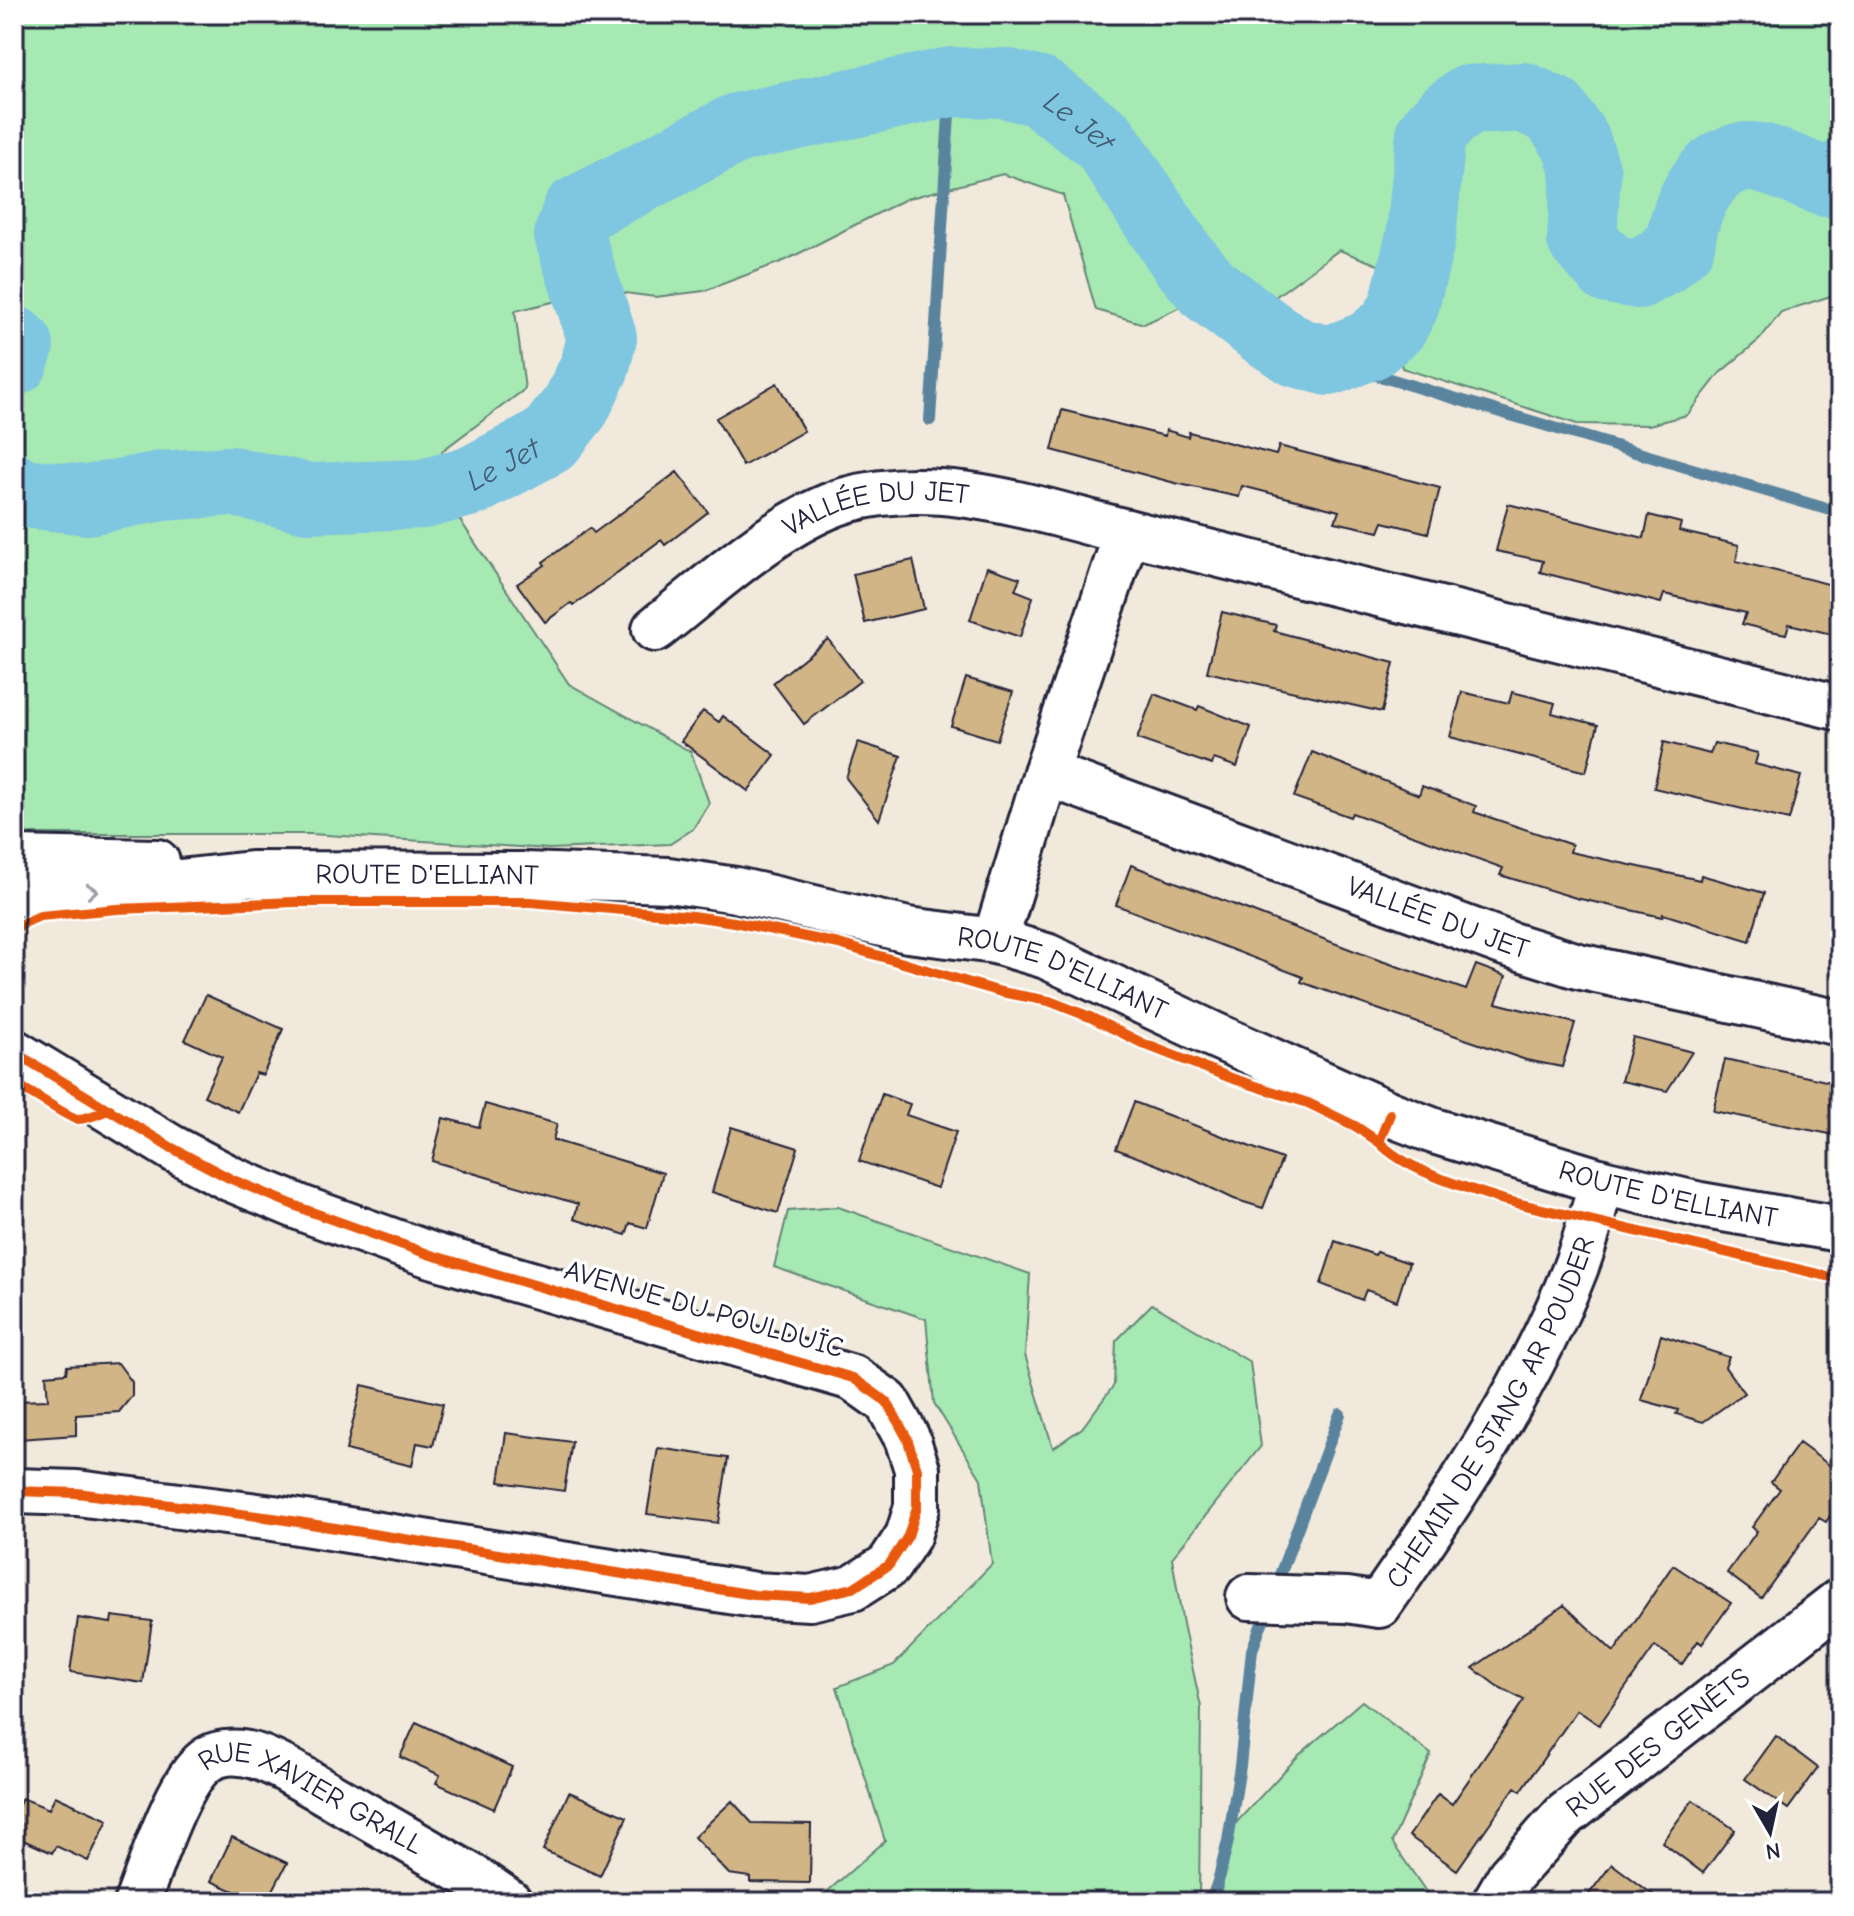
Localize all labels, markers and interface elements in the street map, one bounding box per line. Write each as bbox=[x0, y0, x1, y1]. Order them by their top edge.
water label: Le Jet bbox=[1037, 84, 1124, 158]
water label: Le Jet bbox=[460, 429, 548, 498]
street label: VALLÉE DU JET bbox=[777, 475, 971, 543]
street label: ROUTE D'ELLIANT bbox=[315, 858, 540, 892]
street label: VALLÉE DU JET bbox=[1343, 870, 1533, 966]
one-way arrow bbox=[86, 883, 99, 900]
street label: ROUTE D'ELLIANT bbox=[956, 920, 1173, 1027]
street label: ROUTE D'ELLIANT bbox=[1555, 1154, 1780, 1234]
street label: CHEMIN DE STANG AR POUDER bbox=[1380, 1233, 1601, 1594]
street label: AVENUE DU POULDUÏC bbox=[561, 1254, 847, 1364]
street label: RUE DES GENÊTS bbox=[1560, 1661, 1756, 1824]
street label: RUE XAVIER GRALL bbox=[192, 1736, 429, 1861]
north arrow bbox=[1730, 1792, 1810, 1872]
text: N bbox=[1764, 1837, 1782, 1865]

